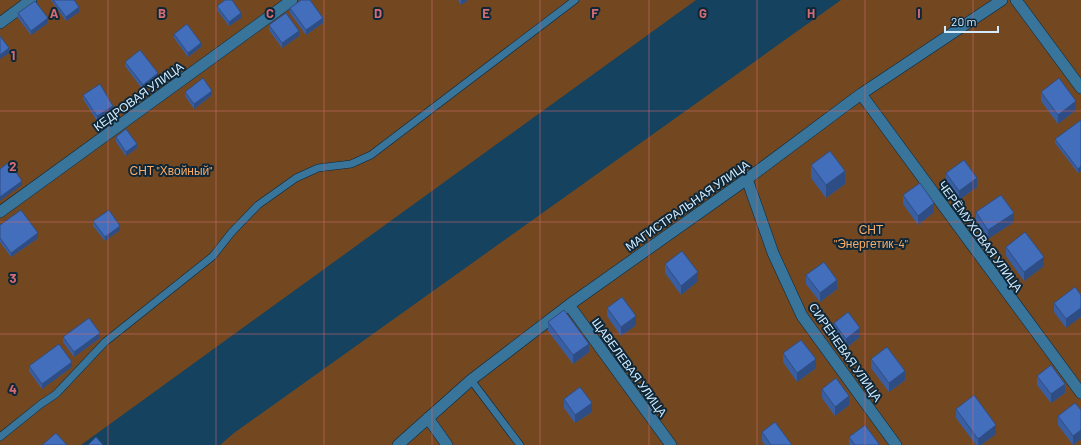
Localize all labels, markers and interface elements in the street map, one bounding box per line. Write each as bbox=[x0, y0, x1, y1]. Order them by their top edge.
text: A bbox=[50, 5, 59, 21]
text: B bbox=[158, 5, 166, 21]
text: C bbox=[266, 5, 274, 21]
text: D bbox=[374, 5, 382, 21]
text: E bbox=[482, 5, 490, 21]
text: F bbox=[591, 5, 599, 21]
text: G bbox=[699, 5, 707, 21]
text: H bbox=[807, 5, 815, 21]
text: I bbox=[917, 5, 921, 21]
scale bar bbox=[945, 8, 998, 34]
text: 20 m bbox=[951, 14, 977, 28]
text: 1 bbox=[11, 47, 15, 63]
street label: КЕДРОВАЯ УЛИЦА bbox=[90, 59, 186, 134]
street label: МАГИСТРАЛЬНАЯ УЛИЦА bbox=[622, 157, 752, 254]
text: 2 bbox=[9, 158, 17, 174]
park label: СНТ "Хвойный" bbox=[130, 163, 212, 177]
street label: ЧЕРЁМУХОВАЯ УЛИЦА bbox=[935, 178, 1026, 295]
park label: СНТ "Энергетик-4" bbox=[834, 222, 908, 251]
text: 3 bbox=[9, 270, 17, 286]
street label: СИРЕНЕВАЯ УЛИЦА bbox=[806, 300, 885, 405]
street label: ЩАВЕЛЕВАЯ УЛИЦА bbox=[589, 315, 670, 420]
text: 4 bbox=[9, 381, 17, 397]

